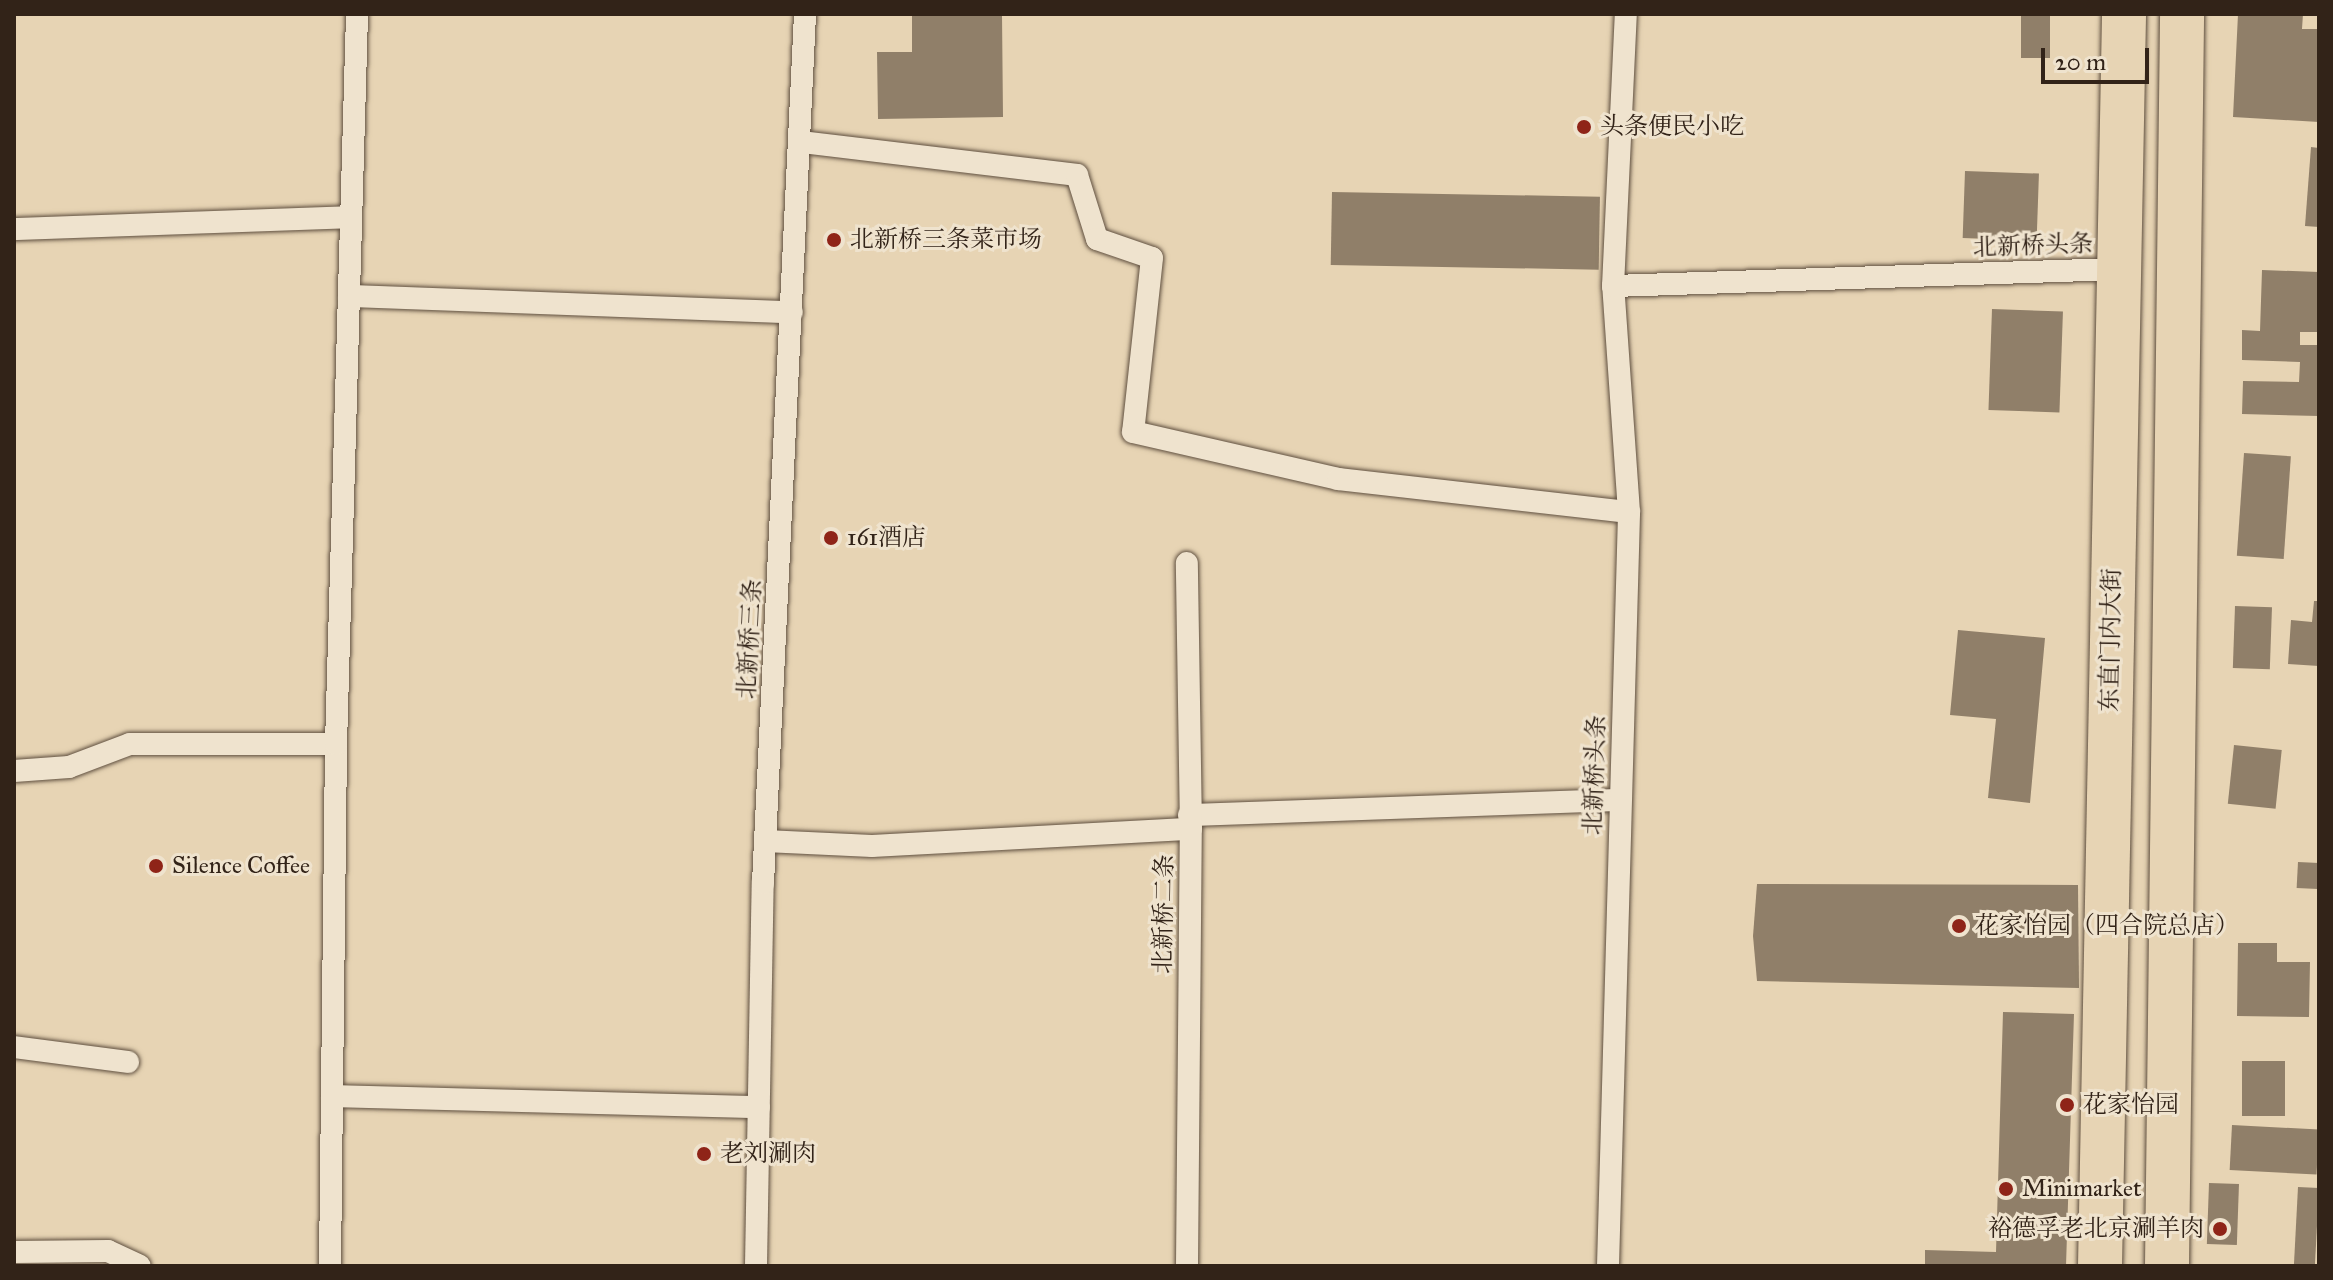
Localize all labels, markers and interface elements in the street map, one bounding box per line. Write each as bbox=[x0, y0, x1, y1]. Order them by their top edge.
scale bar bbox=[2045, 32, 2153, 82]
text: 20 m bbox=[2055, 47, 2106, 77]
place label: 头条便民小吃 bbox=[1600, 113, 1744, 141]
marker: 头条便民小吃 bbox=[1575, 118, 1593, 136]
place label: 北新桥三条菜市场 bbox=[850, 226, 1042, 254]
street label: 北新桥头条 bbox=[1973, 230, 2093, 262]
marker: 北新桥三条菜市场 bbox=[825, 231, 843, 249]
place label: 161酒店 bbox=[847, 524, 926, 552]
marker: 161酒店 bbox=[822, 529, 840, 547]
street label: 东直门内大街 bbox=[2095, 568, 2127, 712]
street label: 北新桥三条 bbox=[732, 578, 768, 700]
street label: 北新桥头条 bbox=[1579, 715, 1611, 835]
place label: Silence Coffee bbox=[172, 852, 310, 880]
street label: 北新桥二条 bbox=[1149, 854, 1179, 974]
marker: Silence Coffee bbox=[147, 857, 165, 875]
place label: 花家怡园（四合院总店） bbox=[1975, 912, 2239, 940]
marker: 花家怡园（四合院总店） bbox=[1950, 917, 1968, 935]
place label: 花家怡园 bbox=[2083, 1091, 2179, 1119]
marker: 花家怡园 bbox=[2058, 1096, 2076, 1114]
place label: 老刘涮肉 bbox=[720, 1140, 816, 1168]
marker: 老刘涮肉 bbox=[695, 1145, 713, 1163]
place label: Minimarket bbox=[2022, 1175, 2141, 1203]
marker: Minimarket bbox=[1997, 1180, 2015, 1198]
place label: 裕德孚老北京涮羊肉 bbox=[1988, 1215, 2204, 1243]
marker: 裕德孚老北京涮羊肉 bbox=[2211, 1220, 2229, 1238]

